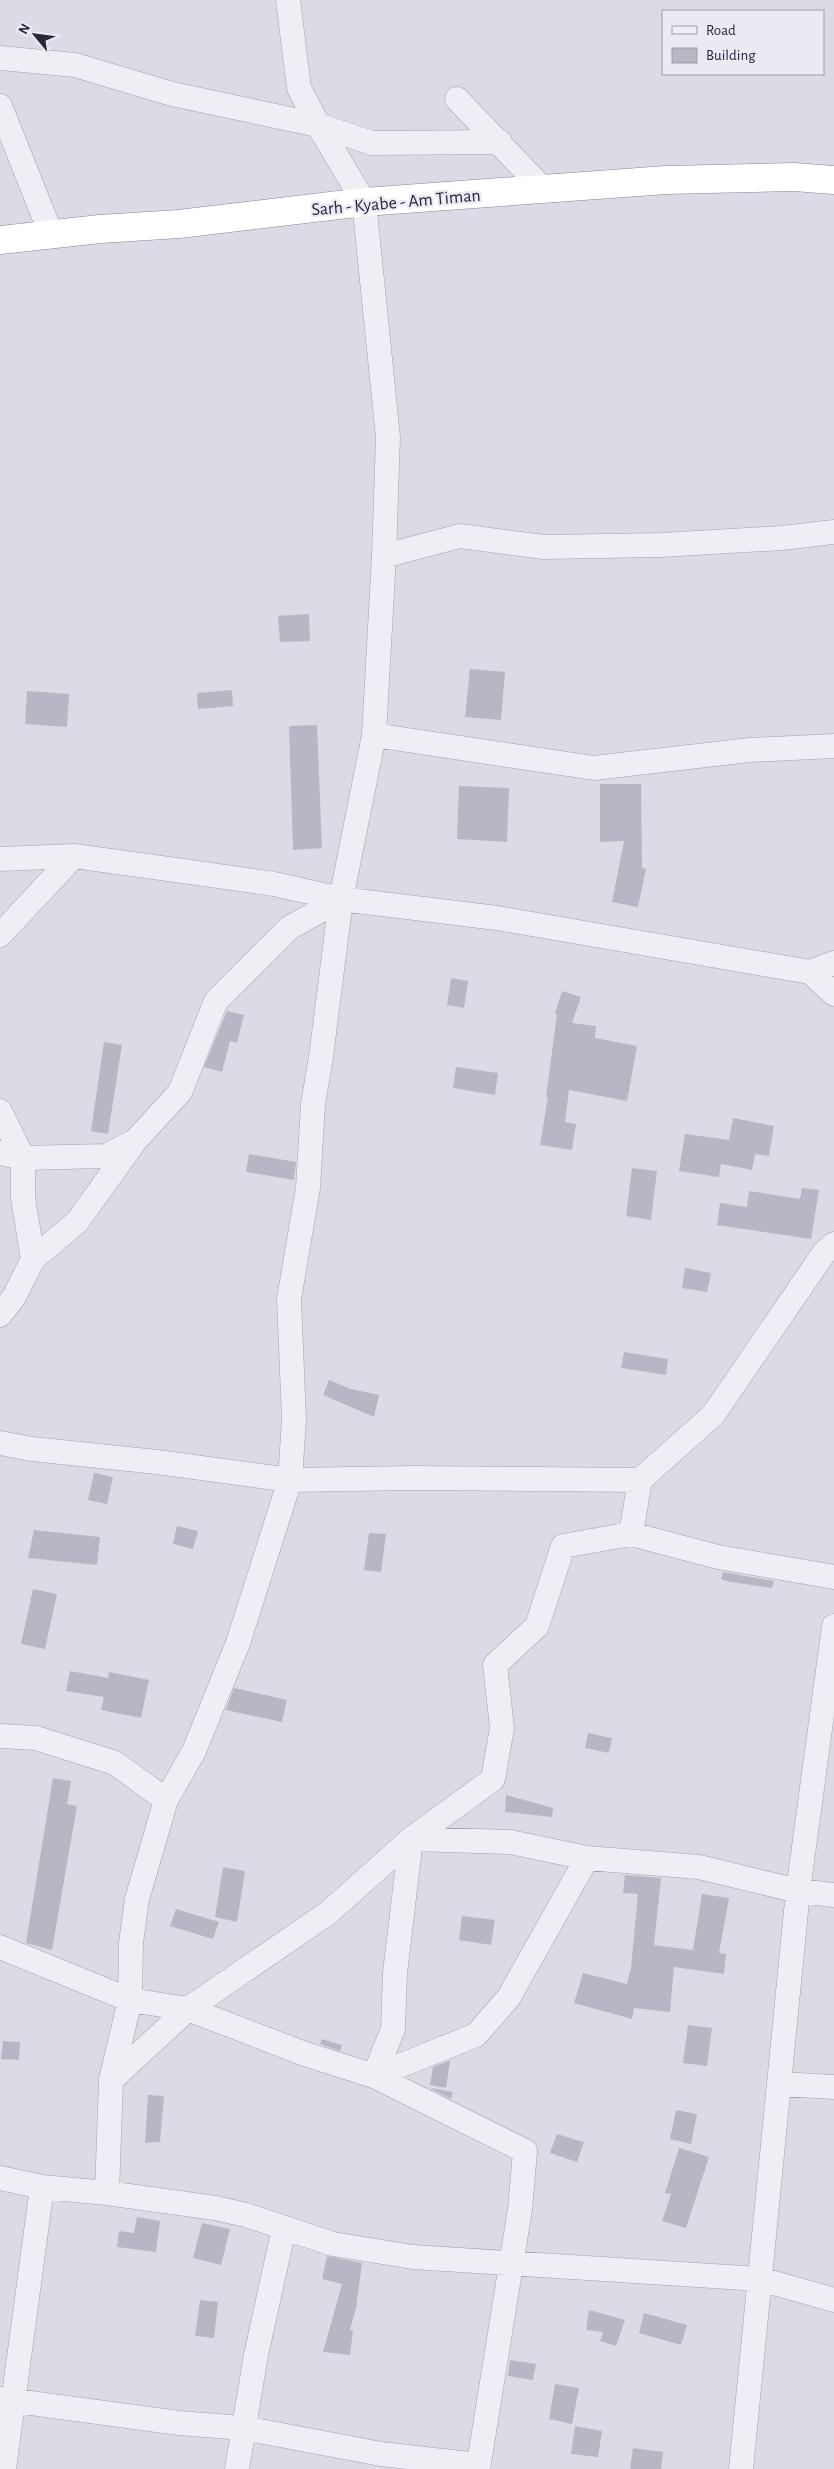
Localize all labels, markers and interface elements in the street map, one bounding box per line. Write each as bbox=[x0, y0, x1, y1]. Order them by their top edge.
north arrow bbox=[10, 10, 60, 60]
legend bbox=[662, 10, 824, 75]
text: N bbox=[16, 22, 33, 37]
text: Road bbox=[706, 23, 736, 38]
text: Building bbox=[706, 48, 756, 63]
street label: Sarh - Kyabe - Am Timan bbox=[311, 187, 481, 219]

